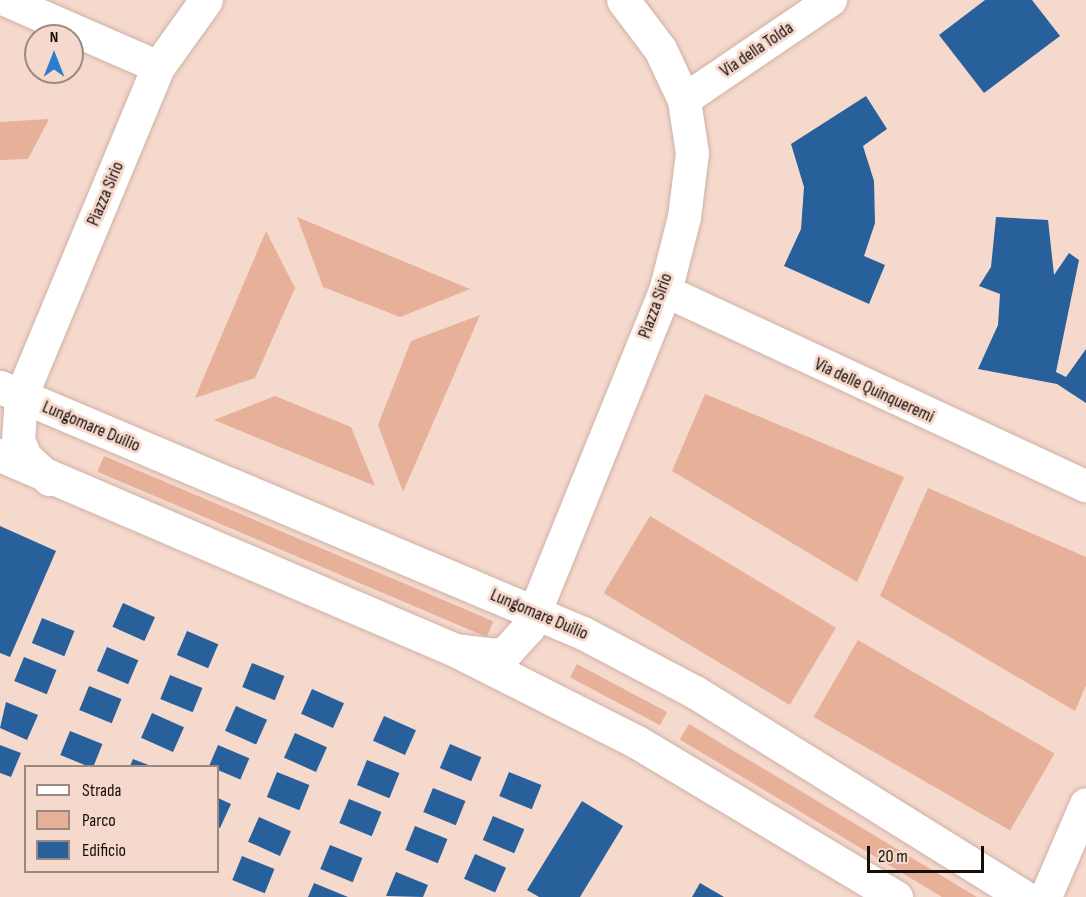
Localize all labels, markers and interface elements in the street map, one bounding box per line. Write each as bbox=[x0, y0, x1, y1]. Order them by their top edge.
street label: Via della Tolda bbox=[716, 18, 798, 82]
north arrow bbox=[24, 24, 84, 84]
text: N bbox=[50, 28, 58, 47]
street label: Piazza Sirio bbox=[83, 159, 129, 229]
street label: Piazza Sirio bbox=[634, 271, 678, 341]
street label: Via delle Quinqueremi bbox=[811, 354, 937, 428]
street label: Lungomare Duilio bbox=[39, 397, 143, 457]
street label: Lungomare Duilio bbox=[487, 585, 591, 645]
legend bbox=[24, 765, 219, 873]
text: Strada bbox=[82, 780, 121, 801]
text: Parco bbox=[82, 810, 116, 831]
scale bar bbox=[870, 834, 987, 872]
text: Edificio bbox=[82, 840, 126, 861]
text: 20 m bbox=[878, 846, 908, 867]

